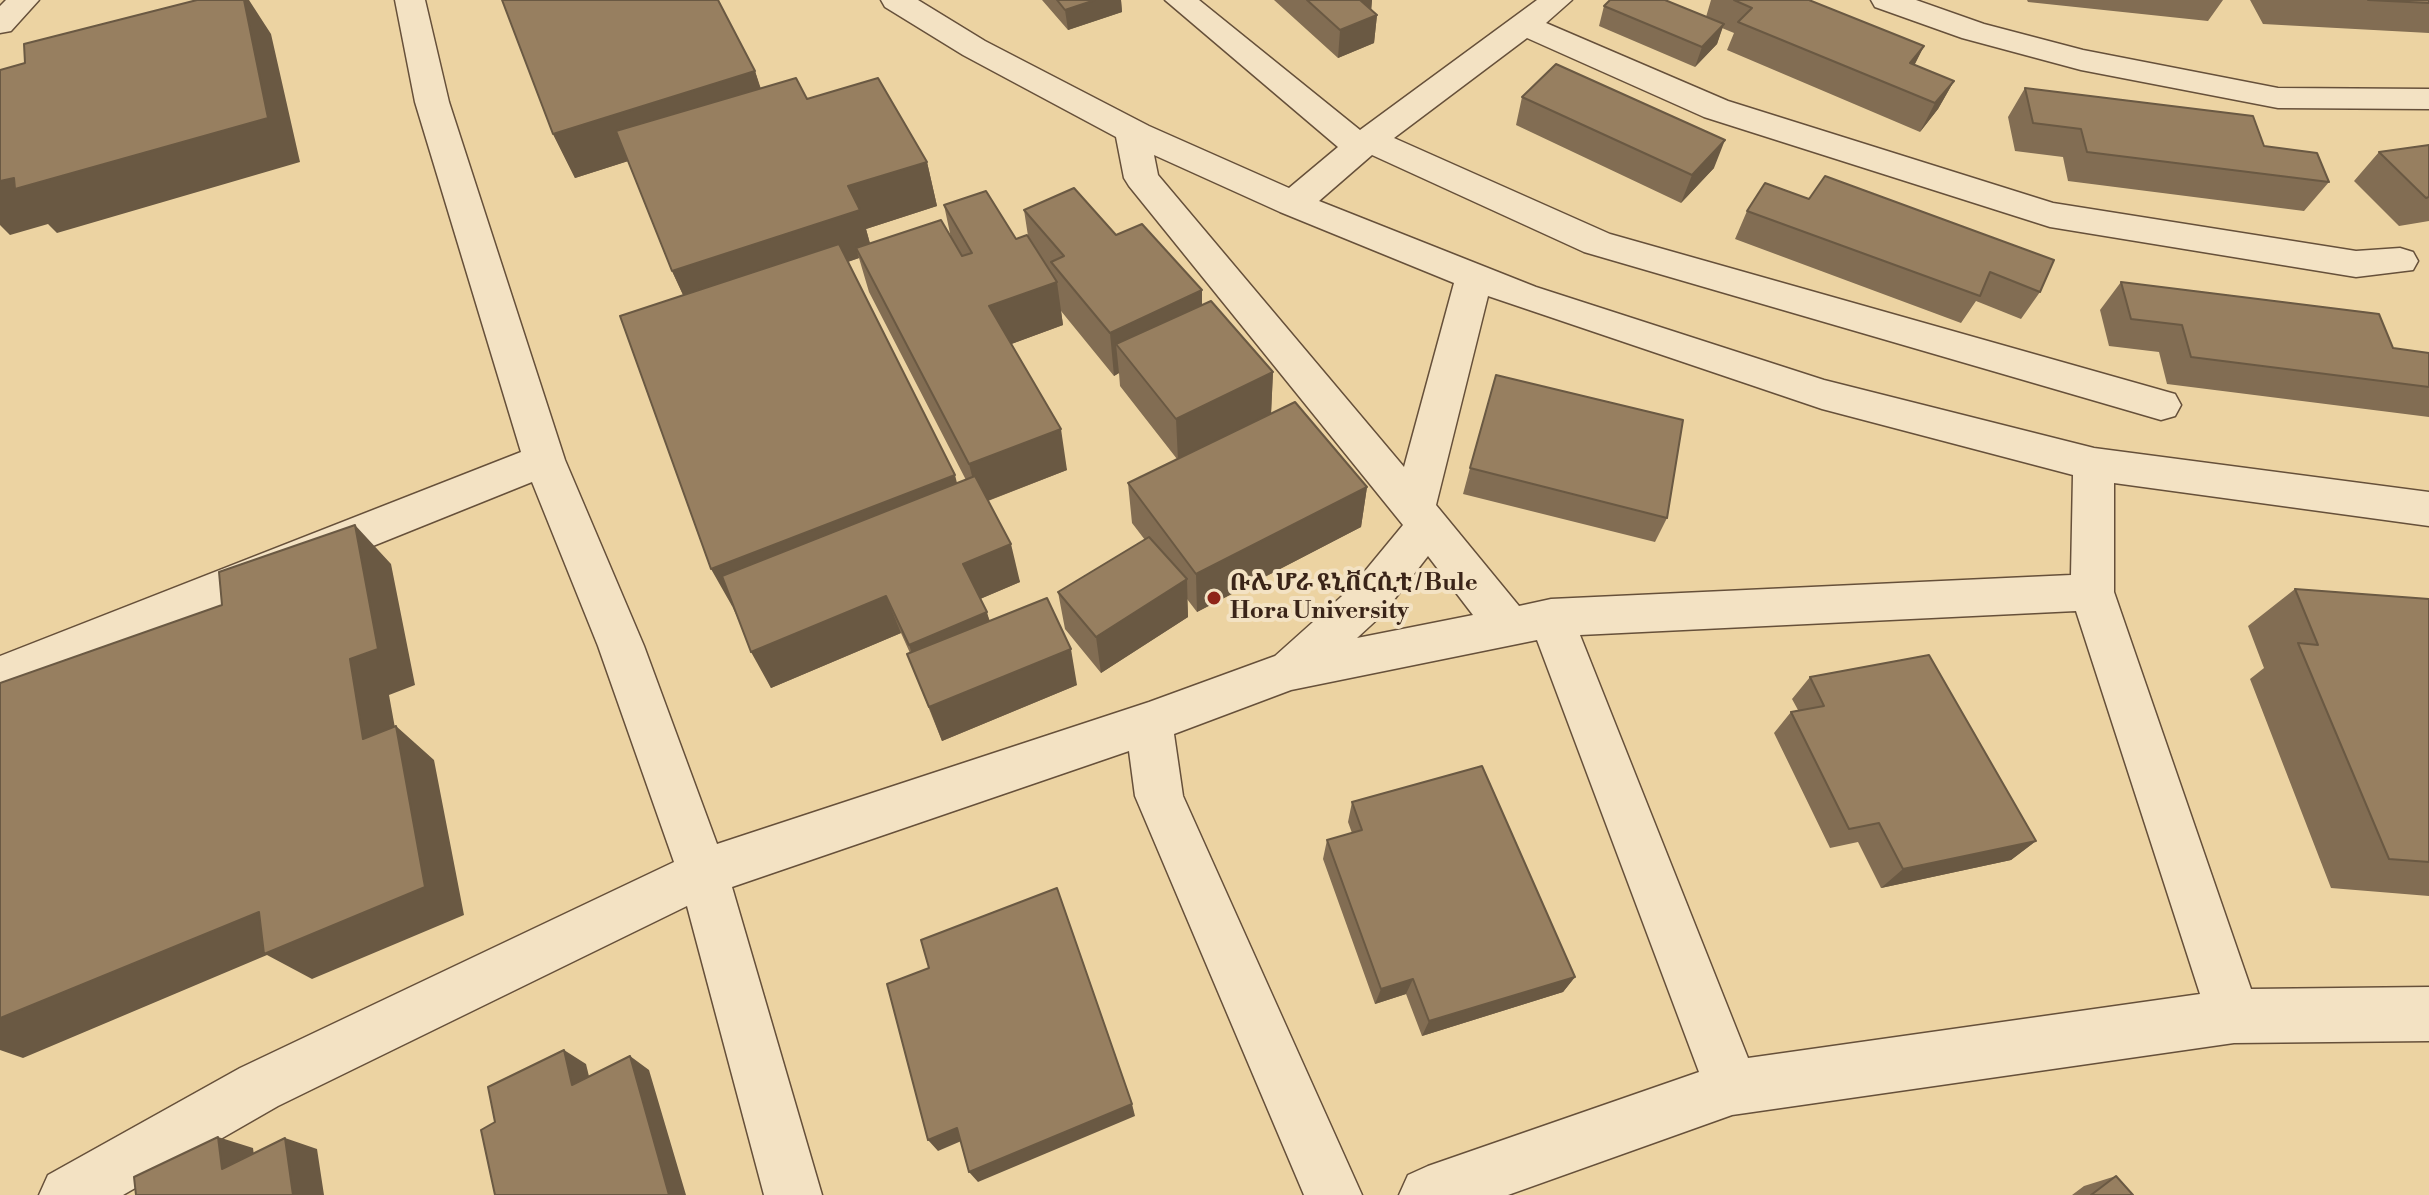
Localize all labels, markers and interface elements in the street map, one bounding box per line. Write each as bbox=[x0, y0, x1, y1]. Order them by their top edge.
place label: ቡሌ ሆራ ዩኒቨርሲቲ / Bule Hora University bbox=[1230, 570, 1478, 626]
marker: ቡሌ ሆራ ዩኒቨርሲቲ / Bule Hora University bbox=[1205, 589, 1223, 607]

